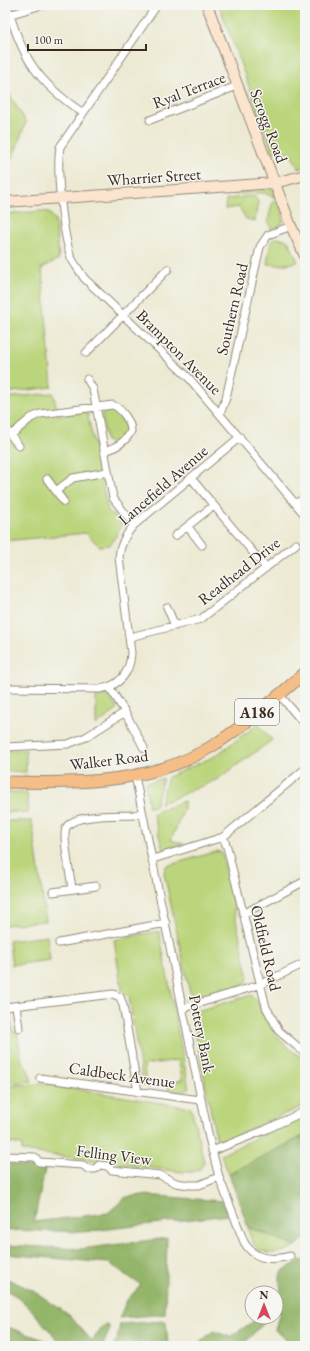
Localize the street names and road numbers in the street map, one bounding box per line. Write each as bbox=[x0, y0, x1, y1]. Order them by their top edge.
street label: Ryal Terrace bbox=[150, 67, 228, 113]
street label: Scrogg Road bbox=[245, 86, 293, 167]
street label: Wharrier Street bbox=[106, 163, 202, 191]
street label: Southern Road bbox=[211, 260, 253, 357]
street label: Brampton Avenue bbox=[132, 305, 226, 399]
street label: Lancefield Avenue bbox=[114, 440, 212, 530]
street label: Readhead Drive bbox=[194, 532, 284, 610]
road number: A186 bbox=[235, 699, 279, 725]
street label: Walker Road bbox=[68, 745, 150, 775]
street label: Oldfield Road bbox=[246, 903, 286, 994]
street label: Pottery Bank bbox=[184, 993, 220, 1076]
street label: Caldbeck Avenue bbox=[67, 1057, 177, 1093]
street label: Felling View bbox=[75, 1140, 154, 1170]

